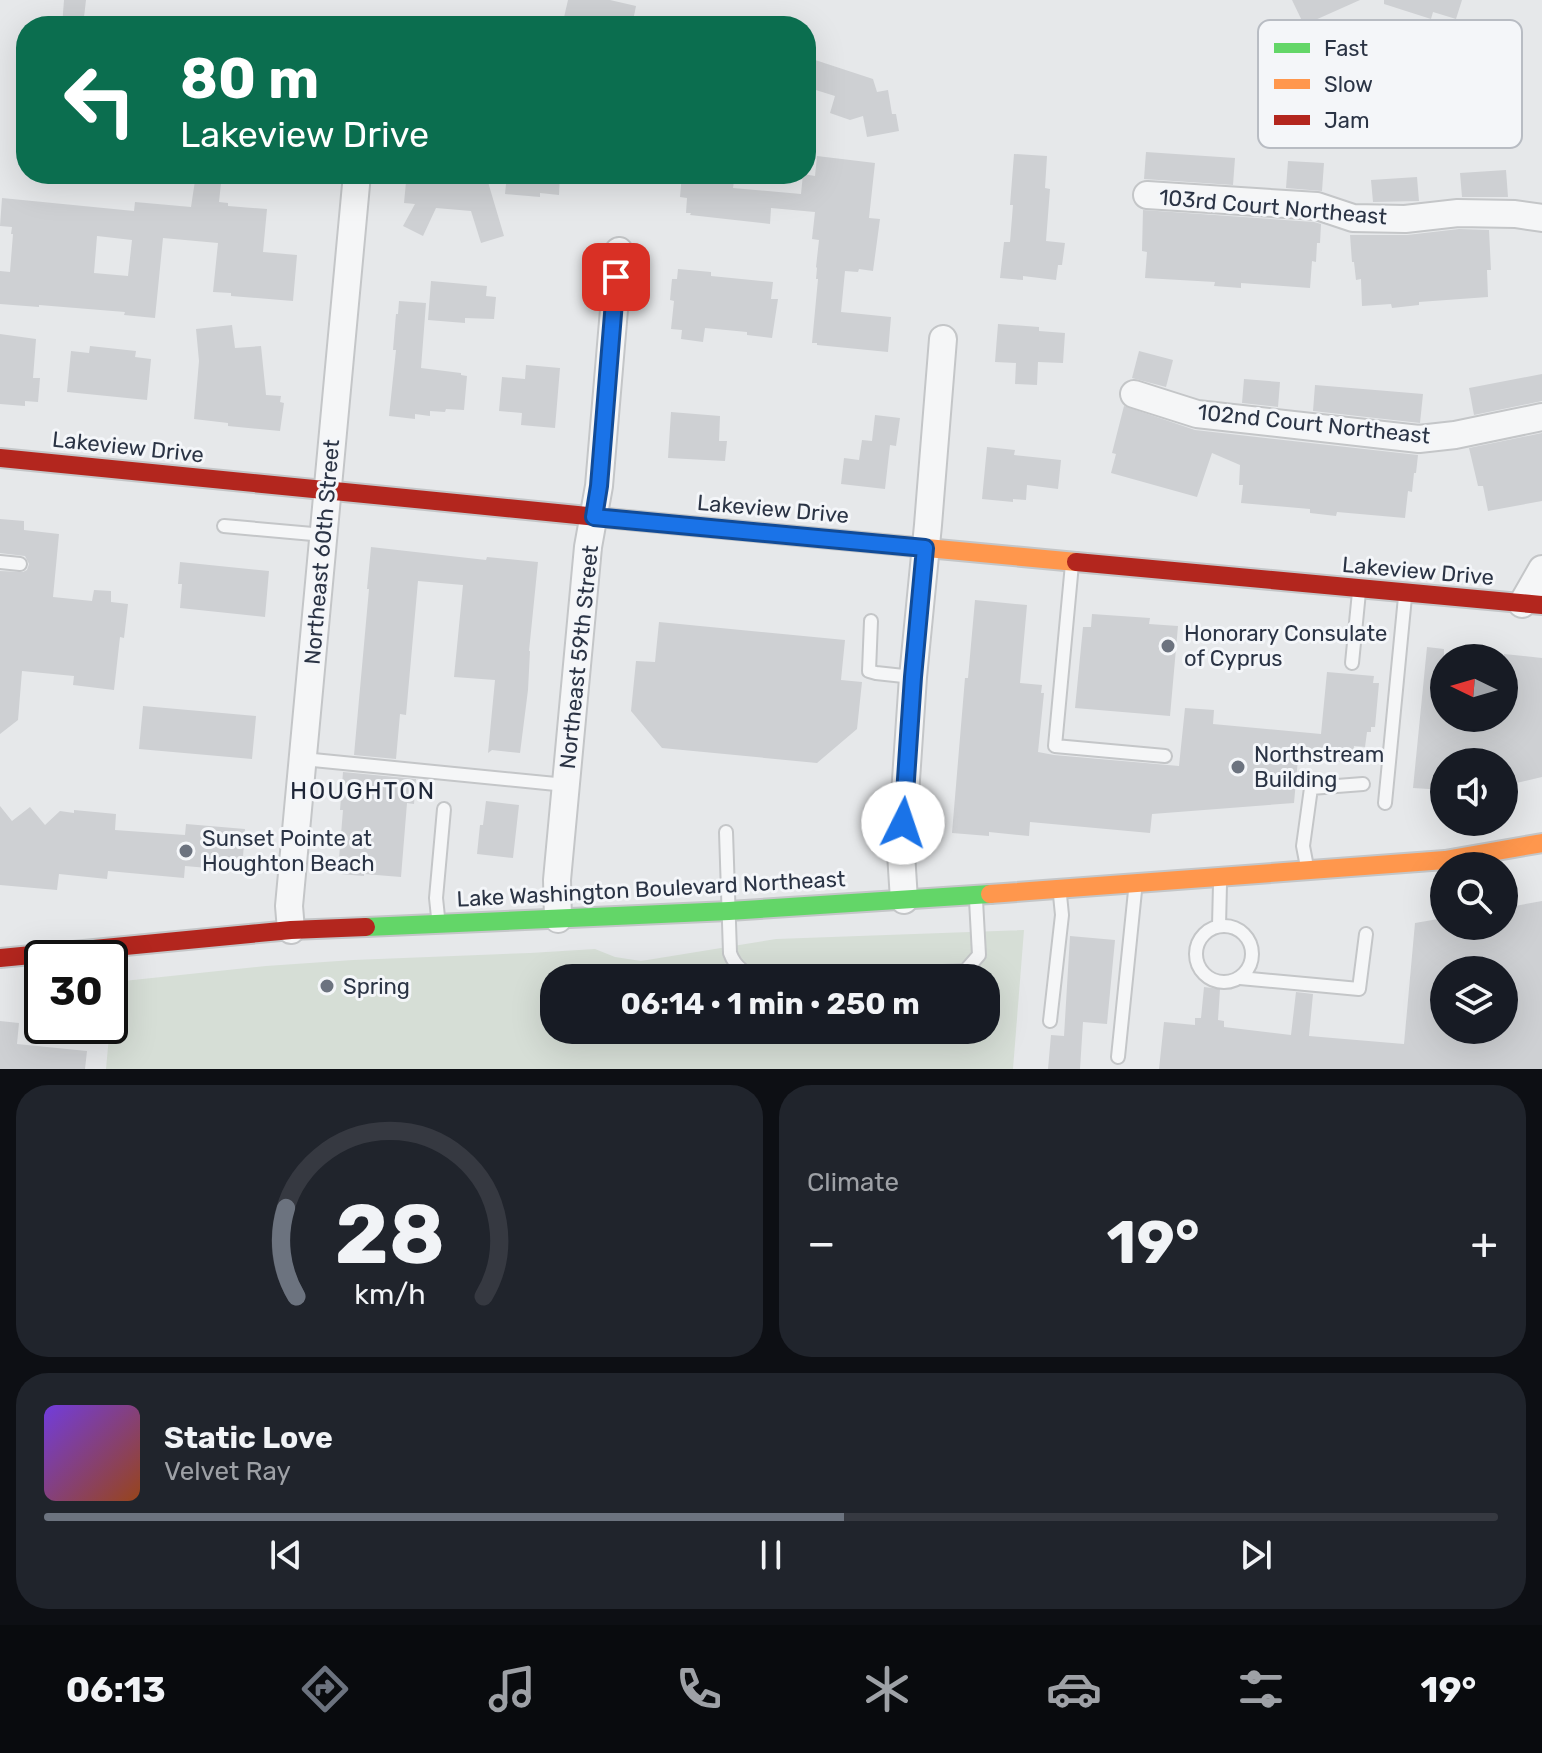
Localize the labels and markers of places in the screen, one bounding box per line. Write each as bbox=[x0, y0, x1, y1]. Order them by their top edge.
pin bbox=[582, 243, 650, 311]
place label: Honorary Consulate of Cyprus bbox=[1184, 620, 1387, 672]
marker: Honorary Consulate of Cyprus bbox=[1159, 637, 1177, 655]
place label: Northstream Building bbox=[1254, 741, 1384, 793]
marker: Northstream Building bbox=[1229, 758, 1247, 776]
place label: Sunset Pointe at Houghton Beach bbox=[202, 825, 375, 877]
marker: Sunset Pointe at Houghton Beach bbox=[177, 842, 195, 860]
place label: Spring bbox=[343, 973, 410, 1000]
marker: Spring bbox=[318, 977, 336, 995]

